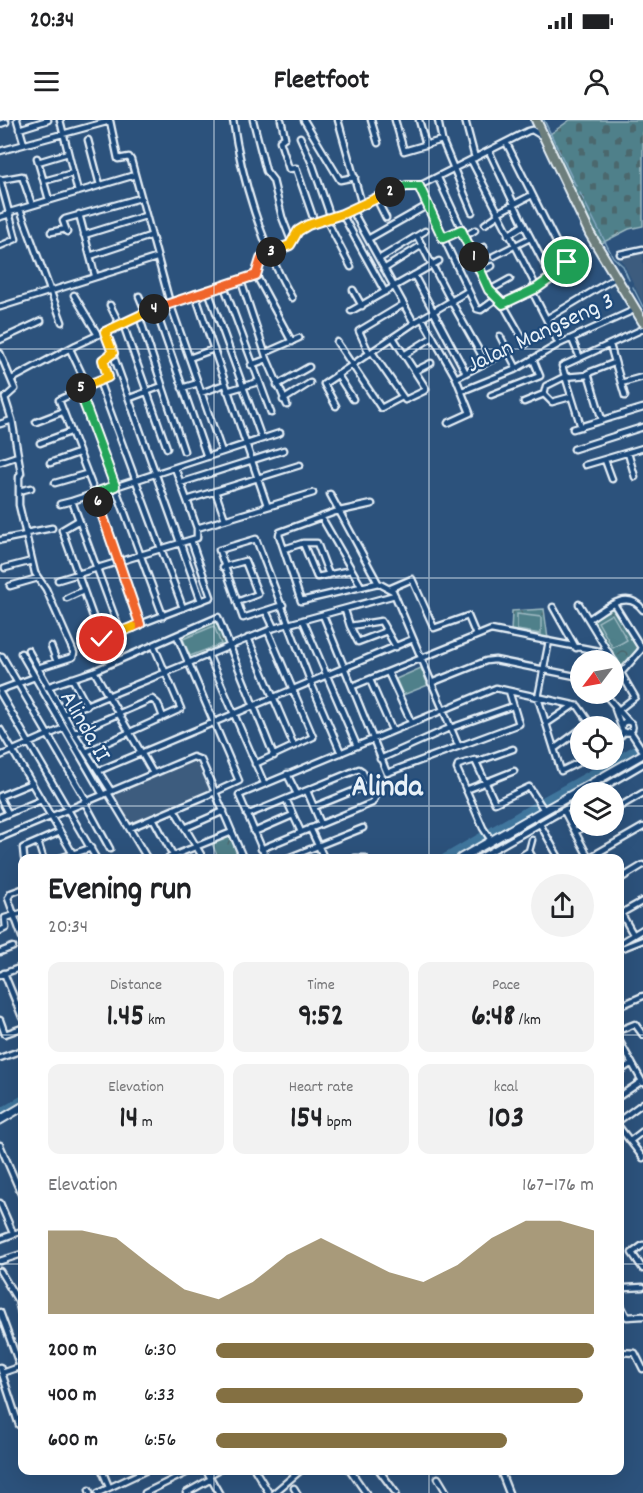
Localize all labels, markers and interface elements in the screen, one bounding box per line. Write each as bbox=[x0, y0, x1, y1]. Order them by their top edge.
text: 20:34 bbox=[30, 6, 74, 37]
text: Fleetfoot bbox=[274, 62, 369, 101]
icon: menu bbox=[30, 65, 63, 98]
icon: person bbox=[580, 65, 613, 98]
pin: 2 bbox=[375, 177, 405, 207]
text: 2 bbox=[387, 180, 394, 203]
pin bbox=[541, 236, 592, 287]
pin: 3 bbox=[256, 237, 286, 267]
text: 3 bbox=[267, 240, 275, 263]
pin: 1 bbox=[459, 242, 489, 272]
text: 1 bbox=[472, 245, 476, 268]
icon: arrive bbox=[550, 245, 583, 278]
street label: Jalan Mangseng 3 bbox=[462, 285, 620, 383]
pin: 4 bbox=[139, 294, 169, 324]
text: 4 bbox=[151, 297, 157, 320]
pin: 5 bbox=[66, 373, 96, 403]
text: 5 bbox=[77, 376, 85, 399]
pin: 6 bbox=[83, 487, 113, 517]
text: 6 bbox=[94, 490, 102, 513]
pin bbox=[76, 613, 127, 664]
icon: check bbox=[85, 622, 118, 655]
north arrow bbox=[570, 650, 624, 704]
map controls bbox=[570, 650, 624, 836]
street label: Alinda II bbox=[50, 685, 118, 769]
button: locate bbox=[570, 716, 624, 770]
district label: Alinda bbox=[351, 768, 423, 811]
button: layers bbox=[570, 782, 624, 836]
text: Evening run bbox=[48, 868, 192, 915]
button: share bbox=[531, 874, 594, 937]
text: 20:34 bbox=[48, 914, 88, 942]
text: Distance bbox=[110, 974, 162, 997]
text: Time bbox=[307, 974, 335, 997]
text: Pace bbox=[492, 974, 520, 997]
text: 1.45 bbox=[106, 997, 144, 1040]
text: 9:52 bbox=[298, 997, 344, 1040]
text: 6:48 bbox=[471, 997, 515, 1040]
text: km bbox=[144, 1009, 166, 1032]
text: /km bbox=[515, 1009, 541, 1032]
text: Elevation bbox=[108, 1076, 164, 1099]
text: Heart rate bbox=[289, 1076, 353, 1099]
text: kcal bbox=[494, 1076, 518, 1099]
text: 14 bbox=[119, 1099, 138, 1142]
text: 154 bbox=[290, 1099, 323, 1142]
text: 103 bbox=[488, 1099, 524, 1142]
text: m bbox=[138, 1111, 153, 1134]
text: bpm bbox=[323, 1111, 352, 1134]
text: Elevation bbox=[48, 1172, 118, 1200]
text: 167–176 m bbox=[522, 1172, 594, 1200]
text: 200 m bbox=[48, 1337, 97, 1365]
text: 6:30 bbox=[144, 1337, 177, 1365]
text: 400 m bbox=[48, 1382, 96, 1410]
text: 6:33 bbox=[144, 1382, 175, 1410]
text: 600 m bbox=[48, 1427, 98, 1455]
text: 6:56 bbox=[144, 1427, 176, 1455]

